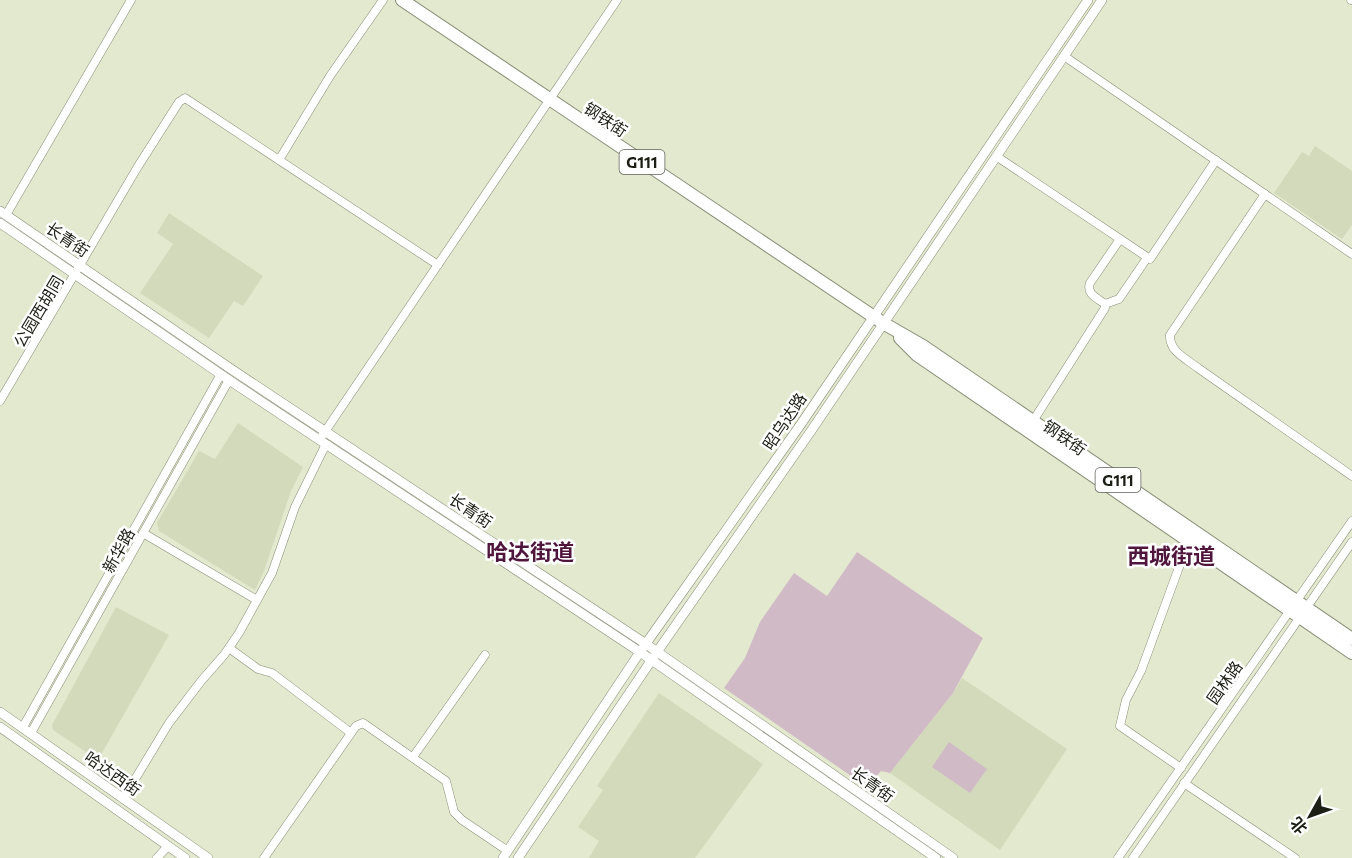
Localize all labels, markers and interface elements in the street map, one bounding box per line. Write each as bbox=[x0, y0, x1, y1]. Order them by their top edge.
street label: 钢铁街 bbox=[581, 98, 631, 140]
road number: G111 bbox=[620, 150, 664, 174]
street label: 长青街 bbox=[43, 218, 93, 260]
street label: 公园西胡同 bbox=[9, 272, 67, 350]
street label: 昭乌达路 bbox=[758, 389, 810, 453]
street label: 钢铁街 bbox=[1040, 415, 1090, 459]
road number: G111 bbox=[1096, 468, 1140, 492]
street label: 长青街 bbox=[446, 489, 496, 531]
street label: 新华路 bbox=[98, 524, 138, 576]
district label: 哈达街道 bbox=[486, 538, 574, 565]
district label: 西城街道 bbox=[1127, 542, 1215, 569]
street label: 园林路 bbox=[1202, 657, 1246, 707]
street label: 哈达西街 bbox=[81, 747, 145, 799]
street label: 长青街 bbox=[848, 762, 898, 806]
north arrow bbox=[1280, 786, 1340, 846]
text: 北 bbox=[1286, 814, 1311, 838]

